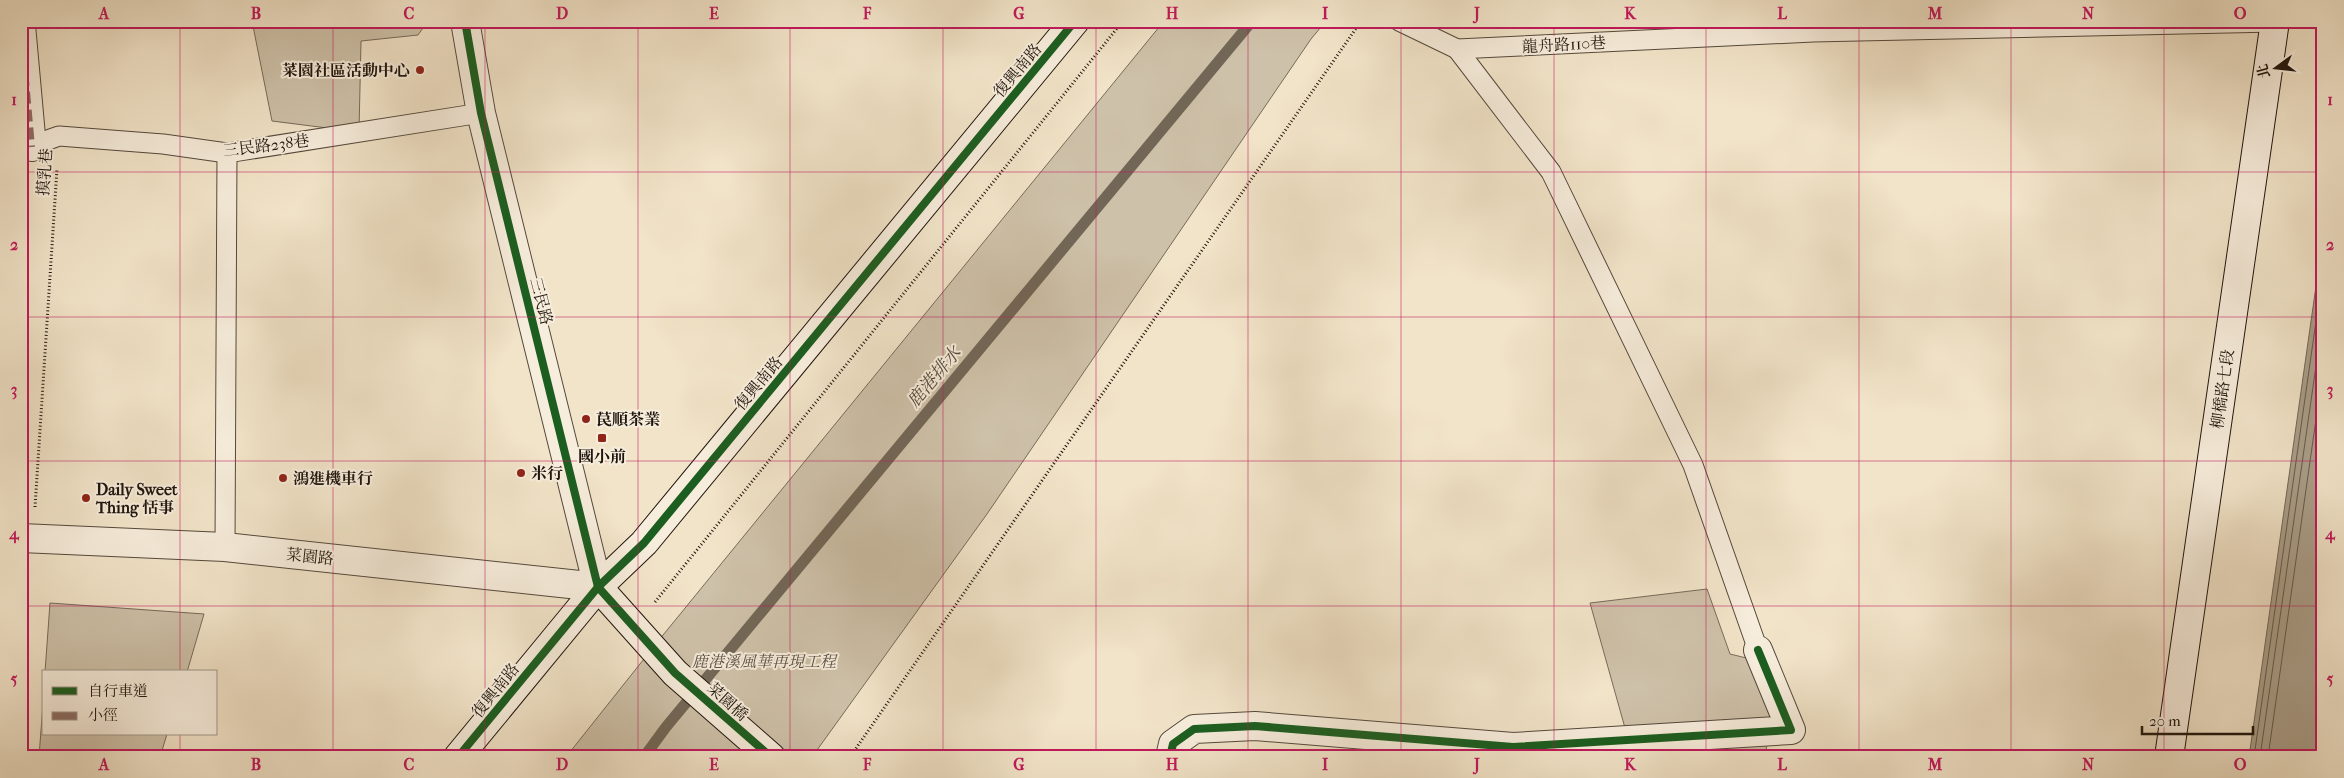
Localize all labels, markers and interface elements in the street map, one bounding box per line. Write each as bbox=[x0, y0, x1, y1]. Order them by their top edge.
text: A bbox=[98, 4, 110, 23]
text: B bbox=[251, 4, 261, 23]
text: C bbox=[404, 4, 415, 23]
text: D bbox=[556, 4, 568, 23]
text: E bbox=[709, 4, 719, 23]
text: F bbox=[862, 4, 872, 23]
text: G bbox=[1013, 4, 1025, 23]
text: H bbox=[1166, 4, 1179, 23]
text: I bbox=[1322, 4, 1329, 23]
text: J bbox=[1472, 4, 1480, 24]
text: K bbox=[1624, 4, 1637, 23]
text: L bbox=[1777, 4, 1787, 23]
text: M bbox=[1927, 4, 1943, 23]
text: N bbox=[2082, 4, 2095, 23]
text: O bbox=[2234, 4, 2247, 23]
street label: 龍舟路110巷 bbox=[1522, 33, 1607, 56]
street label: 復興南路 bbox=[990, 40, 1045, 101]
north arrow bbox=[2252, 42, 2302, 92]
place label: 菜園社區活動中心 bbox=[282, 61, 410, 80]
text: 北 bbox=[2254, 62, 2274, 80]
marker: 菜園社區活動中心 bbox=[414, 64, 426, 76]
text: 1 bbox=[11, 90, 17, 109]
text: 1 bbox=[2327, 90, 2333, 109]
street label: 三民路238巷 bbox=[222, 131, 310, 160]
street label: 摸乳巷 bbox=[33, 147, 56, 197]
text: 2 bbox=[10, 235, 18, 254]
text: 2 bbox=[2326, 235, 2334, 254]
street label: 三民路 bbox=[526, 276, 557, 327]
water label: 鹿港排水 bbox=[903, 341, 967, 412]
street label: 柳橋路七段 bbox=[2208, 348, 2237, 430]
street label: 復興南路 bbox=[731, 353, 786, 414]
text: 3 bbox=[11, 380, 17, 400]
text: 3 bbox=[2327, 380, 2333, 400]
place label: 苠順茶業 bbox=[596, 410, 660, 429]
marker: 苠順茶業 bbox=[580, 413, 592, 425]
marker: 國小前 bbox=[596, 432, 608, 444]
place label: 國小前 bbox=[578, 447, 626, 466]
place label: 米行 bbox=[531, 464, 563, 483]
marker: 米行 bbox=[515, 467, 527, 479]
place label: 鴻進機車行 bbox=[293, 469, 373, 488]
marker: 鴻進機車行 bbox=[277, 472, 289, 484]
place label: Daily Sweet Thing 恬事 bbox=[95, 480, 178, 518]
marker: Daily Sweet Thing 恬事 bbox=[80, 492, 92, 504]
text: 4 bbox=[8, 524, 20, 544]
text: 4 bbox=[2324, 524, 2336, 544]
street label: 菜園路 bbox=[285, 545, 335, 568]
park label: 鹿港溪風華再現工程 bbox=[692, 652, 838, 671]
street label: 復興南路 bbox=[468, 659, 523, 721]
text: 5 bbox=[11, 669, 18, 688]
text: 5 bbox=[2327, 669, 2334, 688]
legend bbox=[42, 670, 218, 736]
street label: 菜園橋 bbox=[703, 678, 752, 724]
text: 自行車道 bbox=[88, 682, 148, 700]
scale bar bbox=[2142, 703, 2253, 735]
text: 小徑 bbox=[88, 706, 118, 724]
text: 20 m bbox=[2149, 712, 2181, 730]
text: A bbox=[98, 755, 110, 774]
text: B bbox=[251, 755, 261, 774]
text: C bbox=[404, 755, 415, 774]
text: D bbox=[556, 755, 568, 774]
text: E bbox=[709, 755, 719, 774]
text: F bbox=[862, 755, 872, 774]
text: G bbox=[1013, 755, 1025, 774]
text: H bbox=[1166, 755, 1179, 774]
text: I bbox=[1322, 755, 1329, 774]
text: J bbox=[1472, 755, 1480, 775]
text: K bbox=[1624, 755, 1637, 774]
text: L bbox=[1777, 755, 1787, 774]
text: M bbox=[1927, 755, 1943, 774]
text: N bbox=[2082, 755, 2095, 774]
text: O bbox=[2234, 755, 2247, 774]

